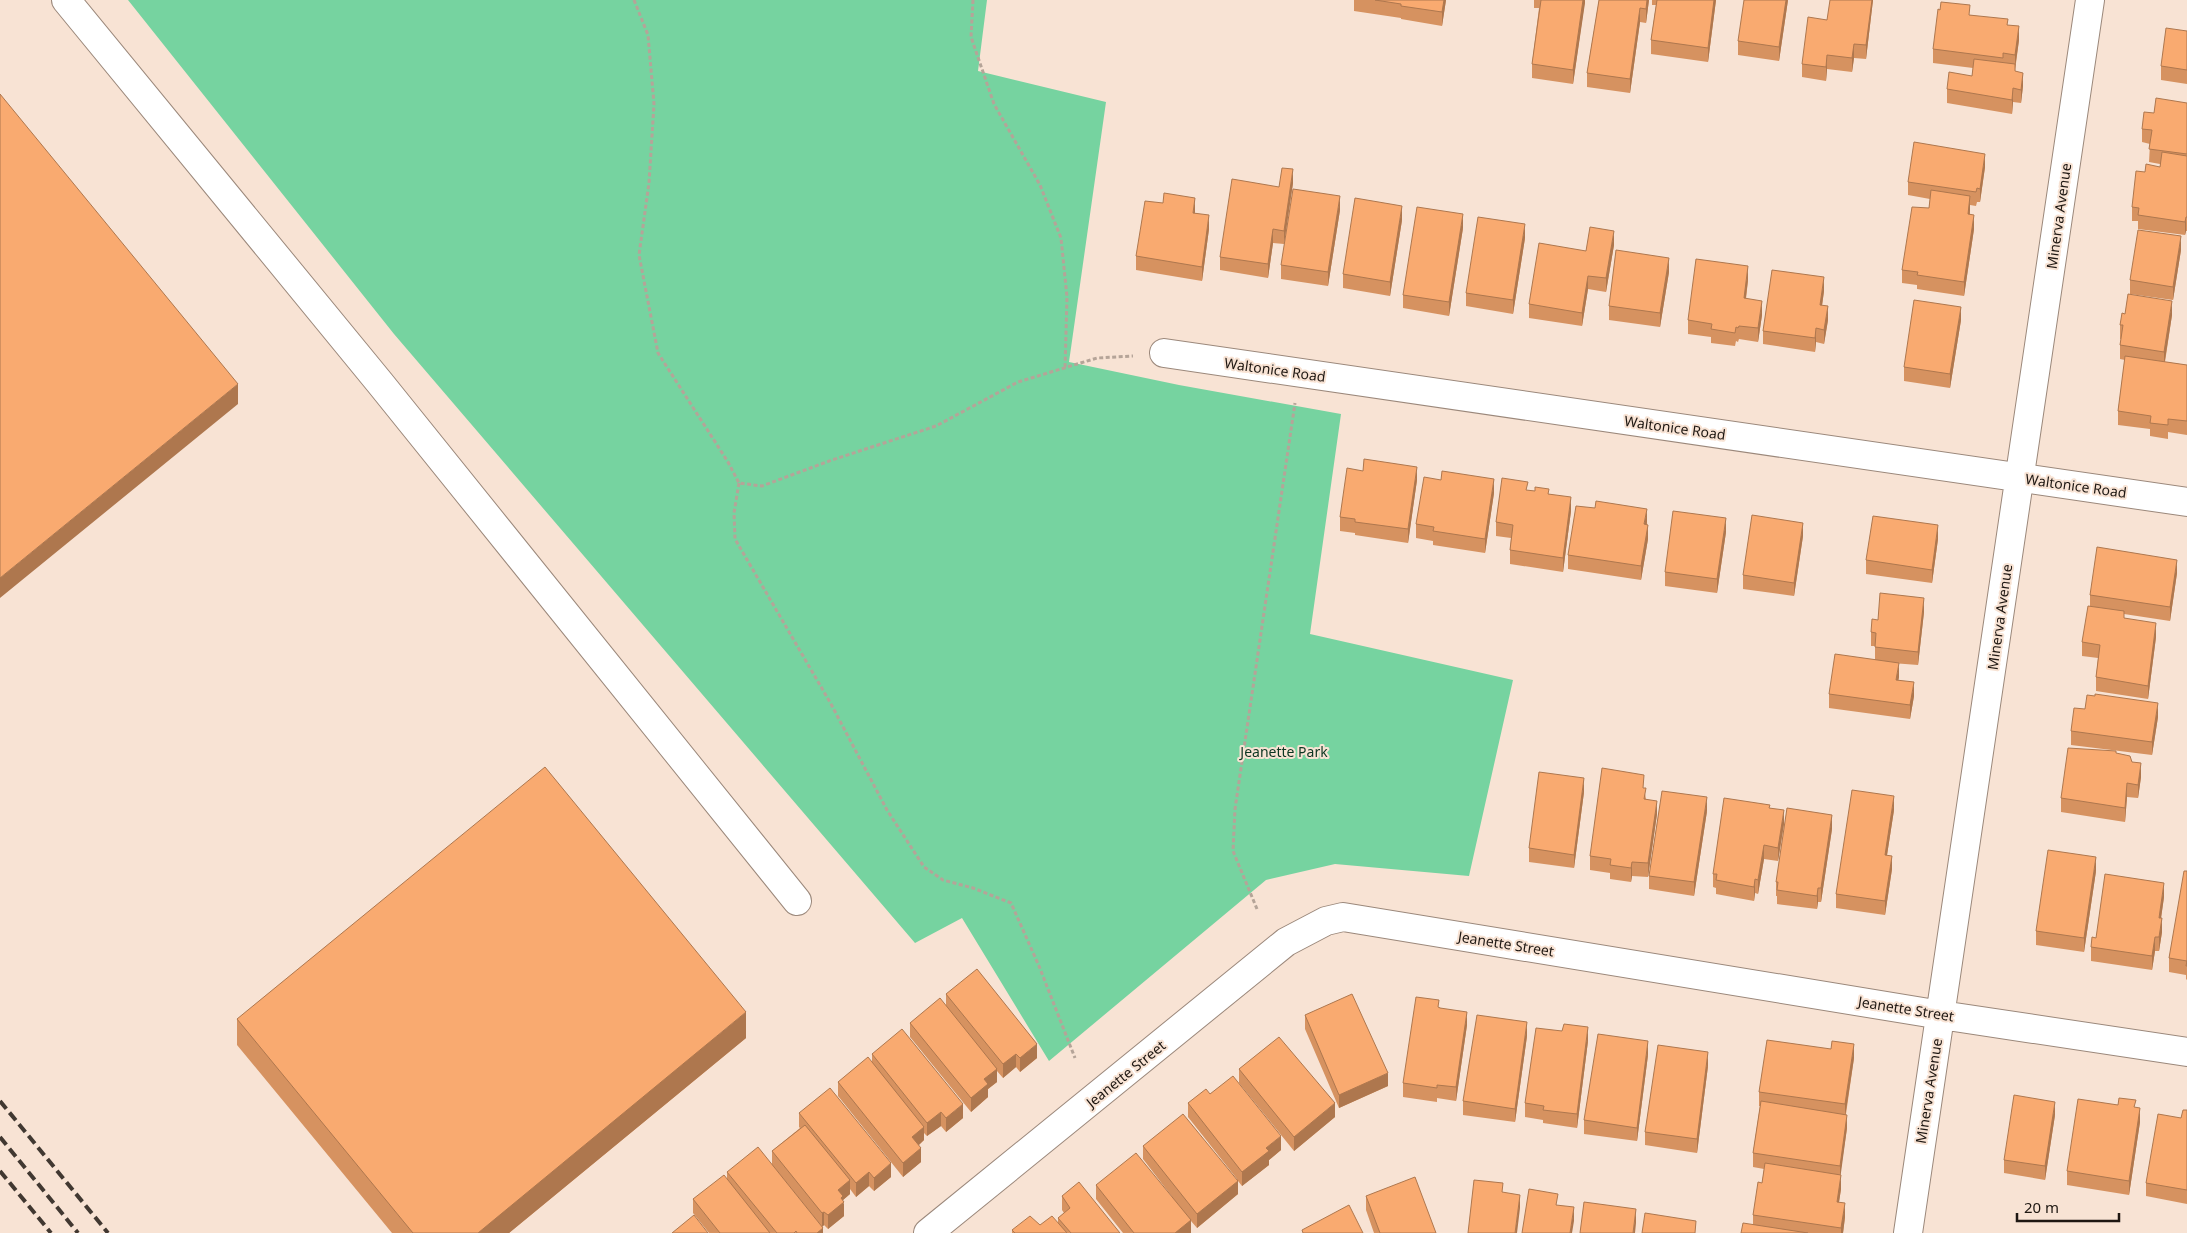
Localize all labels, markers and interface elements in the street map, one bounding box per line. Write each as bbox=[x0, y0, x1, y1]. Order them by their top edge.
street label: Minerva Avenue bbox=[2042, 162, 2075, 270]
street label: Waltonice Road bbox=[1223, 353, 1327, 386]
street label: Waltonice Road bbox=[1623, 411, 1727, 444]
street label: Waltonice Road bbox=[2024, 469, 2128, 502]
street label: Minerva Avenue bbox=[1983, 563, 2016, 671]
park label: Jeanette Park bbox=[1238, 742, 1328, 761]
street label: Jeanette Street bbox=[1455, 926, 1555, 960]
street label: Jeanette Street bbox=[1855, 991, 1955, 1025]
street label: Jeanette Street bbox=[1081, 1036, 1169, 1113]
street label: Minerva Avenue bbox=[1911, 1037, 1946, 1145]
scale bar bbox=[2017, 1190, 2120, 1222]
text: 20 m bbox=[2024, 1197, 2059, 1217]

